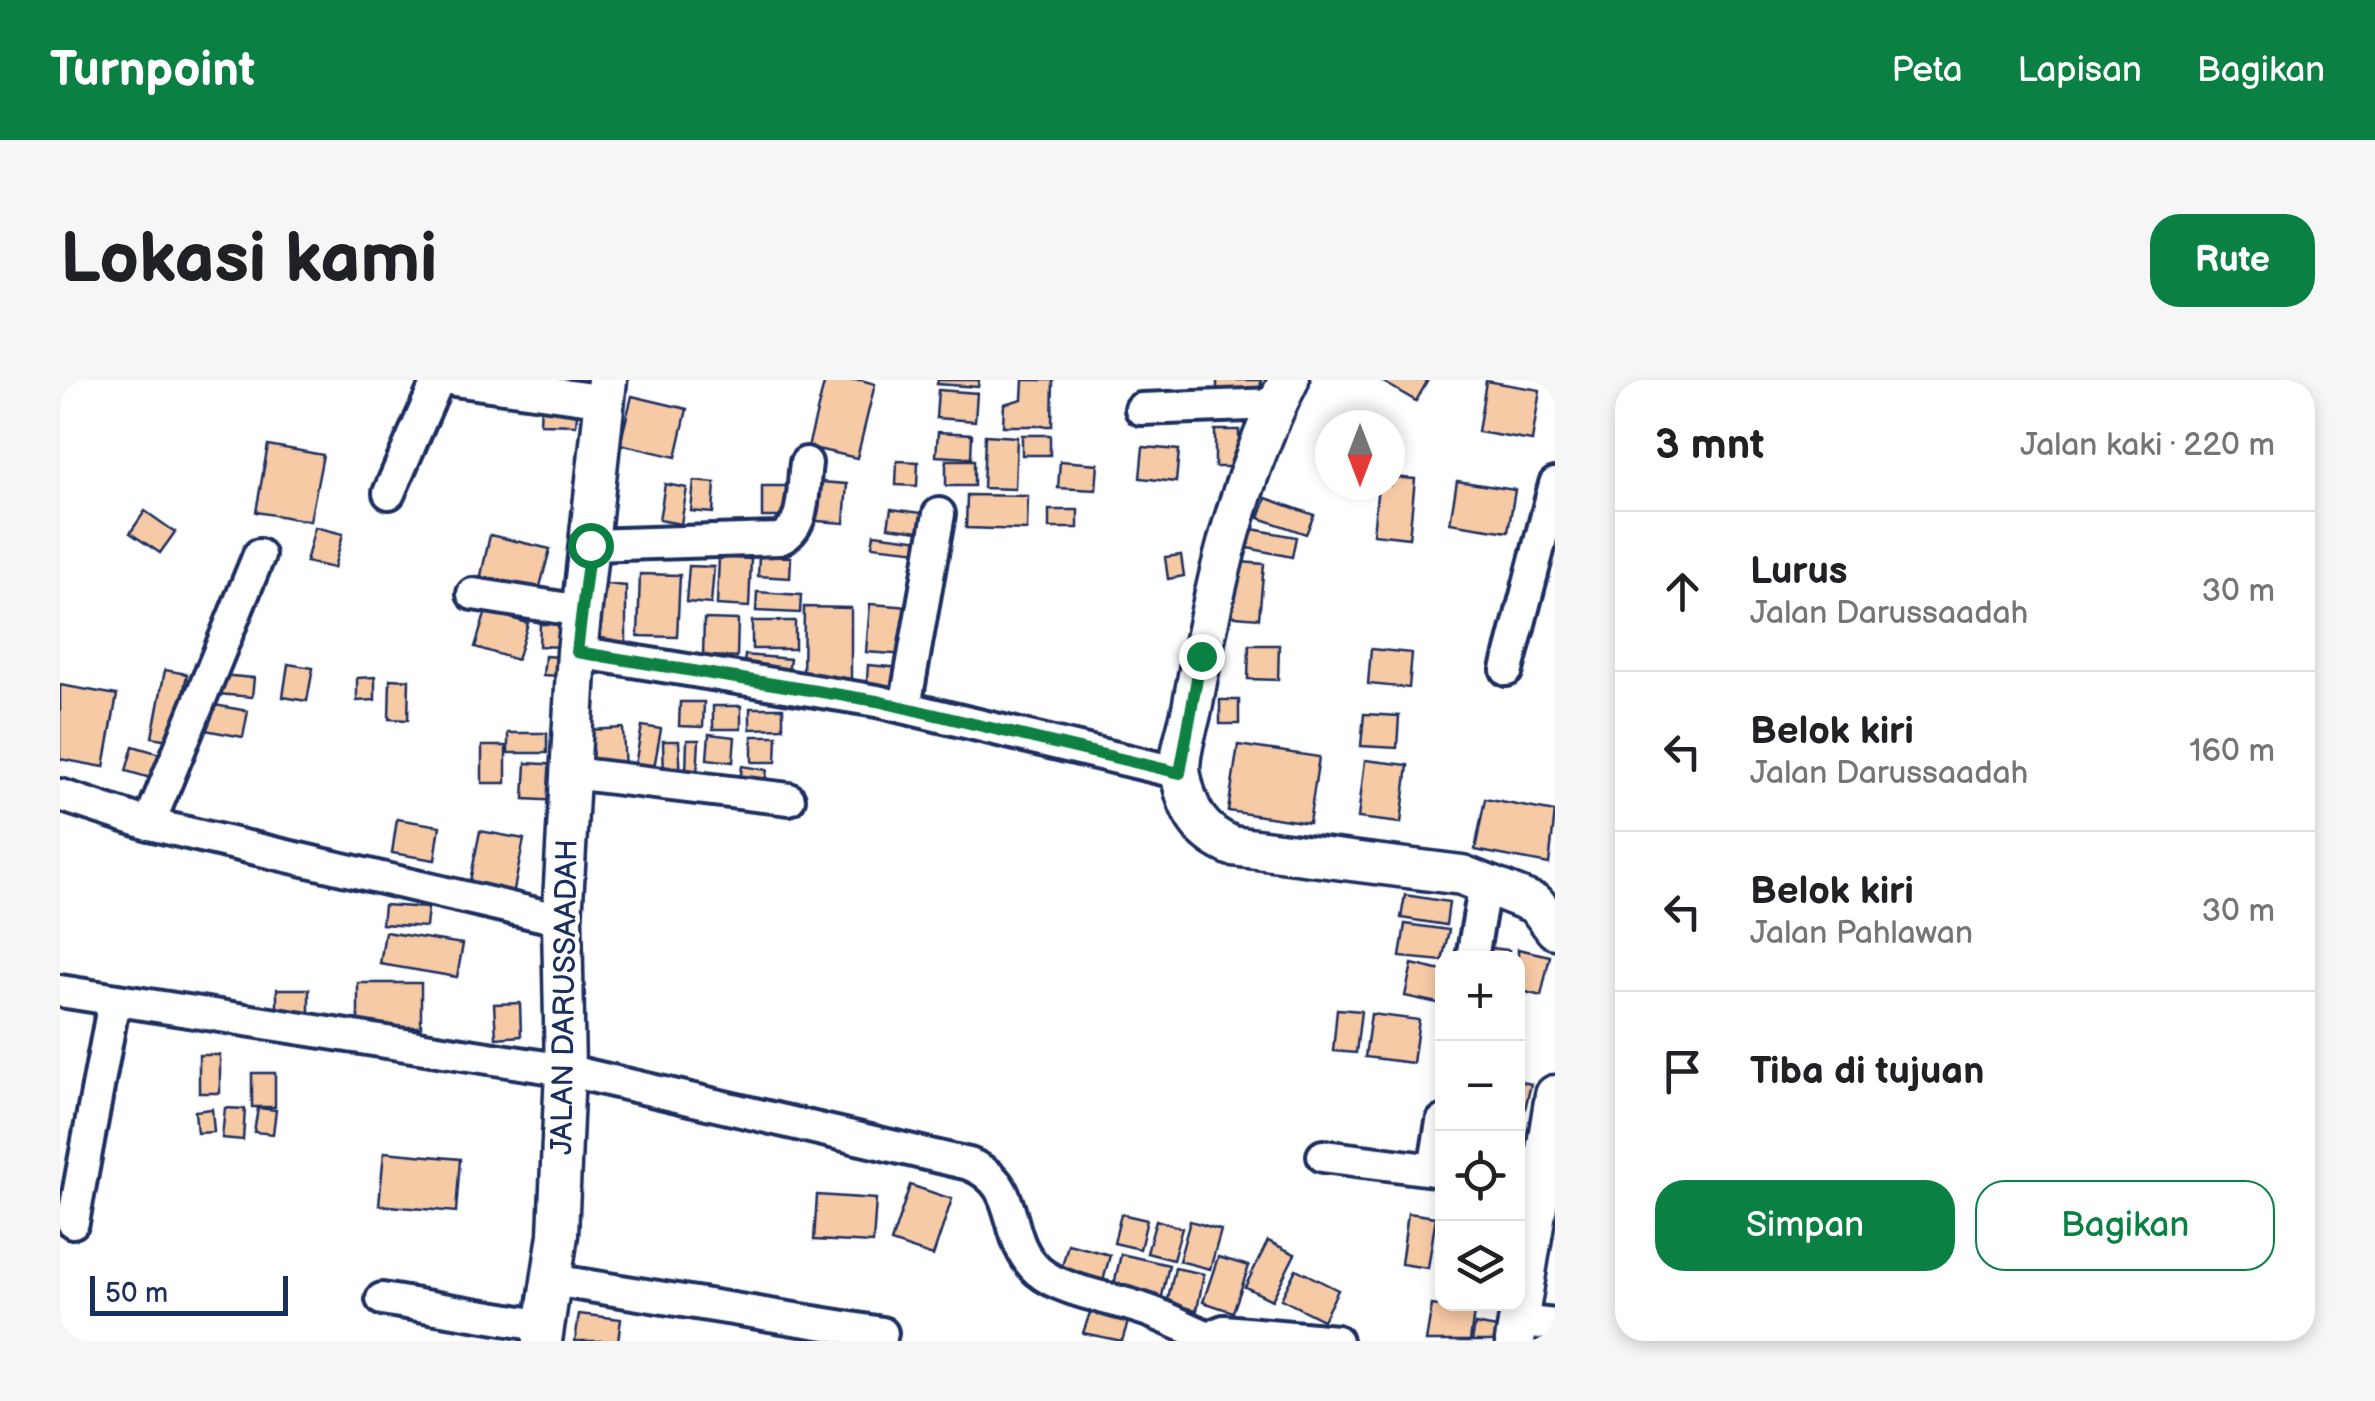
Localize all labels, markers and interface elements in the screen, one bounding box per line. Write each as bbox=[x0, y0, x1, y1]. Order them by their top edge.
text: Turnpoint bbox=[50, 42, 255, 99]
text: Peta bbox=[1892, 49, 1962, 92]
text: Lapisan bbox=[2017, 49, 2142, 92]
text: Bagikan bbox=[2197, 49, 2325, 92]
button: Rute bbox=[2150, 214, 2315, 307]
text: Lokasi kami bbox=[60, 218, 437, 302]
north arrow bbox=[1315, 410, 1405, 500]
text: 3 mnt bbox=[1655, 420, 1764, 471]
text: Jalan kaki · 220 m bbox=[2020, 426, 2275, 465]
route start bbox=[568, 523, 614, 569]
text: Lurus bbox=[1750, 549, 1848, 594]
icon: ahead bbox=[1655, 564, 1710, 619]
text: 30 m bbox=[2201, 572, 2275, 611]
text: Jalan Darussaadah bbox=[1750, 594, 2028, 633]
route end bbox=[1179, 634, 1225, 680]
text: Belok kiri bbox=[1750, 709, 1914, 754]
icon: left bbox=[1655, 724, 1710, 779]
text: 160 m bbox=[2189, 732, 2275, 771]
text: Jalan Darussaadah bbox=[1750, 754, 2028, 793]
street label: JALAN DARUSSAADAH bbox=[544, 839, 586, 1155]
text: Belok kiri bbox=[1750, 869, 1914, 914]
icon: left bbox=[1655, 884, 1710, 939]
text: 30 m bbox=[2201, 892, 2275, 931]
text: Jalan Pahlawan bbox=[1750, 914, 1973, 953]
map controls bbox=[1435, 951, 1525, 1311]
button: + bbox=[1435, 951, 1525, 1041]
button: − bbox=[1435, 1041, 1525, 1131]
icon: arrive bbox=[1655, 1044, 1710, 1099]
text: Tiba di tujuan bbox=[1750, 1049, 1984, 1094]
button: locate bbox=[1435, 1131, 1525, 1221]
button: Simpan bbox=[1655, 1180, 1955, 1271]
button: Bagikan bbox=[1975, 1180, 2275, 1271]
button: layers bbox=[1435, 1221, 1525, 1311]
scale bar bbox=[90, 1271, 288, 1316]
text: 50 m bbox=[105, 1277, 168, 1310]

